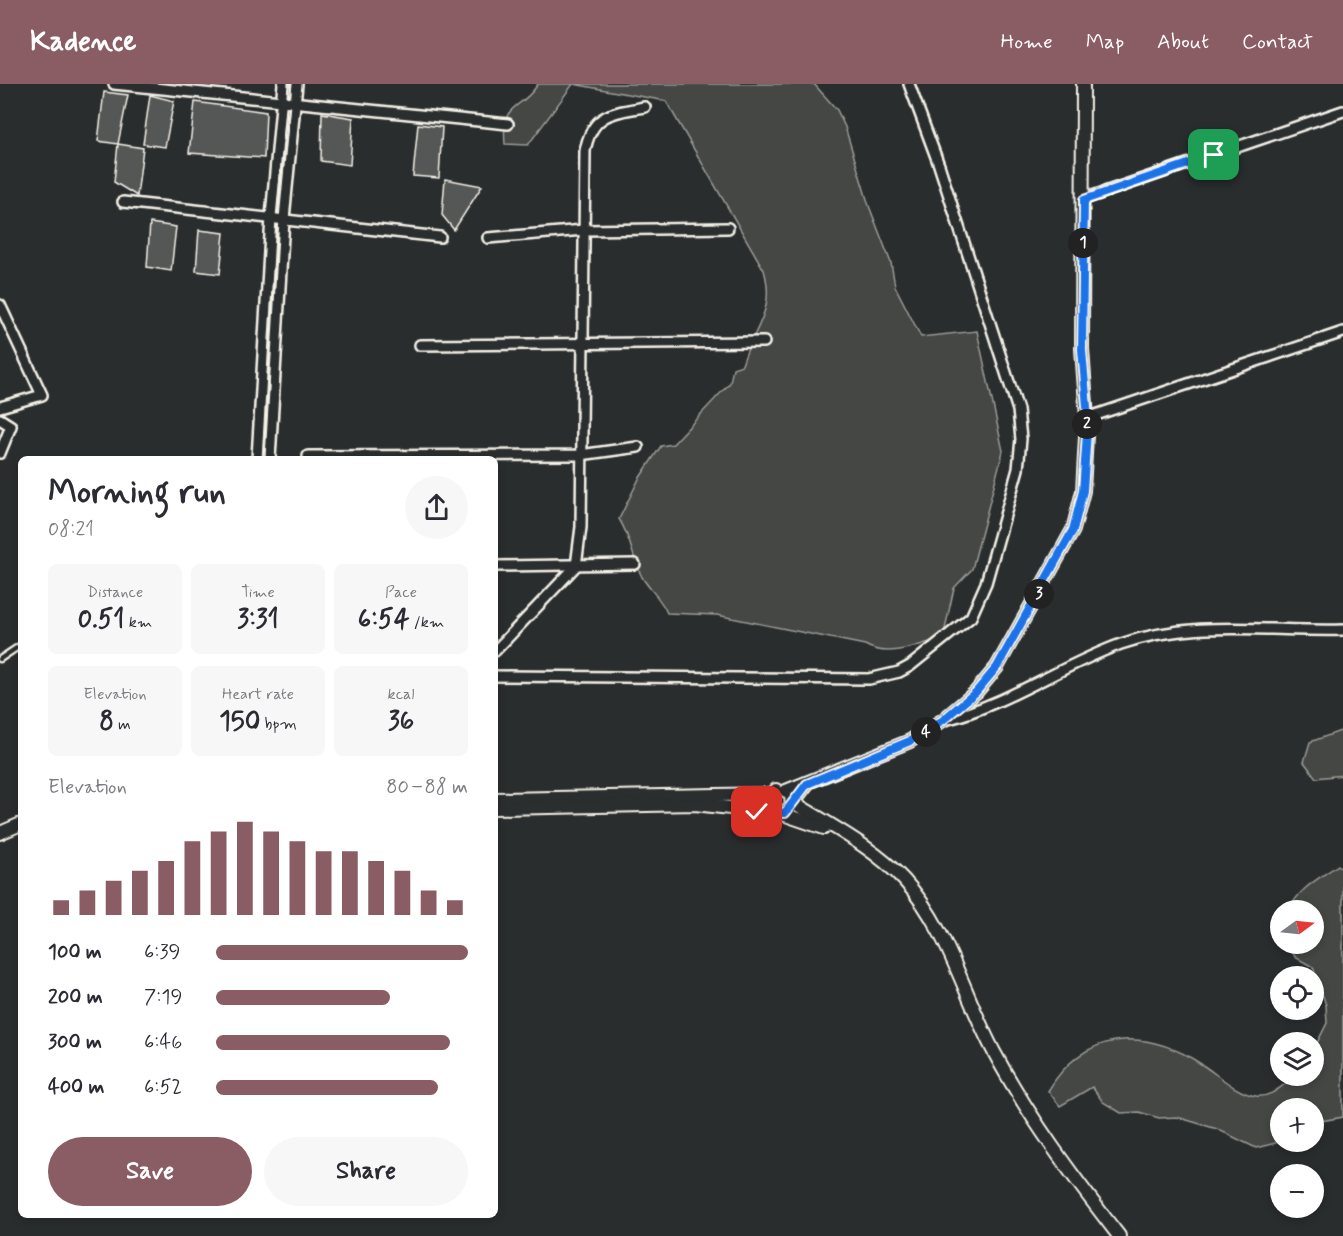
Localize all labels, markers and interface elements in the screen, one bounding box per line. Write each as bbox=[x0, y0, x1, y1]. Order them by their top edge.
text: Kadence bbox=[30, 24, 137, 61]
text: Home bbox=[1001, 28, 1053, 56]
text: Map bbox=[1086, 28, 1124, 56]
text: About bbox=[1157, 28, 1209, 56]
text: Contact bbox=[1242, 28, 1313, 56]
pin bbox=[1188, 129, 1239, 180]
icon: arrive bbox=[1197, 138, 1230, 171]
pin: 1 bbox=[1068, 228, 1098, 258]
text: 1 bbox=[1079, 232, 1087, 253]
pin: 2 bbox=[1072, 409, 1102, 439]
text: 2 bbox=[1083, 413, 1091, 434]
text: Morning run bbox=[48, 471, 226, 515]
button: share bbox=[405, 476, 468, 539]
text: 08:21 bbox=[48, 516, 94, 543]
pin: 3 bbox=[1024, 579, 1054, 609]
text: Distance bbox=[87, 582, 143, 603]
text: Time bbox=[241, 582, 275, 603]
text: Pace bbox=[385, 582, 417, 603]
text: 3 bbox=[1035, 583, 1043, 604]
text: 0.51 bbox=[78, 603, 125, 637]
text: 3:31 bbox=[237, 603, 279, 637]
text: 6:54 bbox=[358, 603, 410, 637]
text: km bbox=[125, 612, 152, 633]
text: /km bbox=[410, 612, 444, 633]
text: Elevation bbox=[84, 684, 147, 705]
text: Heart rate bbox=[222, 684, 294, 705]
text: kcal bbox=[388, 684, 414, 705]
text: 8 bbox=[99, 705, 114, 739]
text: 150 bbox=[219, 705, 260, 739]
text: 36 bbox=[388, 705, 414, 739]
text: m bbox=[114, 714, 131, 735]
text: bpm bbox=[260, 714, 297, 735]
pin: 4 bbox=[911, 717, 941, 747]
text: 4 bbox=[921, 721, 931, 742]
text: Elevation bbox=[48, 774, 127, 801]
text: 80–88 m bbox=[386, 774, 468, 801]
pin bbox=[731, 786, 782, 837]
icon: check bbox=[740, 795, 773, 828]
north arrow bbox=[1270, 900, 1324, 954]
map controls bbox=[1270, 900, 1324, 1218]
text: 100 m bbox=[48, 939, 102, 966]
text: 6:39 bbox=[144, 939, 181, 966]
button: locate bbox=[1270, 966, 1324, 1020]
text: 200 m bbox=[48, 984, 103, 1011]
text: 7:19 bbox=[144, 984, 182, 1011]
text: 300 m bbox=[48, 1029, 102, 1056]
text: 6:46 bbox=[144, 1029, 182, 1056]
button: layers bbox=[1270, 1032, 1324, 1086]
text: 400 m bbox=[48, 1074, 104, 1101]
text: 6:52 bbox=[144, 1074, 182, 1101]
button: + bbox=[1270, 1098, 1324, 1152]
button: Save bbox=[48, 1137, 252, 1206]
button: Share bbox=[264, 1137, 468, 1206]
button: − bbox=[1270, 1164, 1324, 1218]

